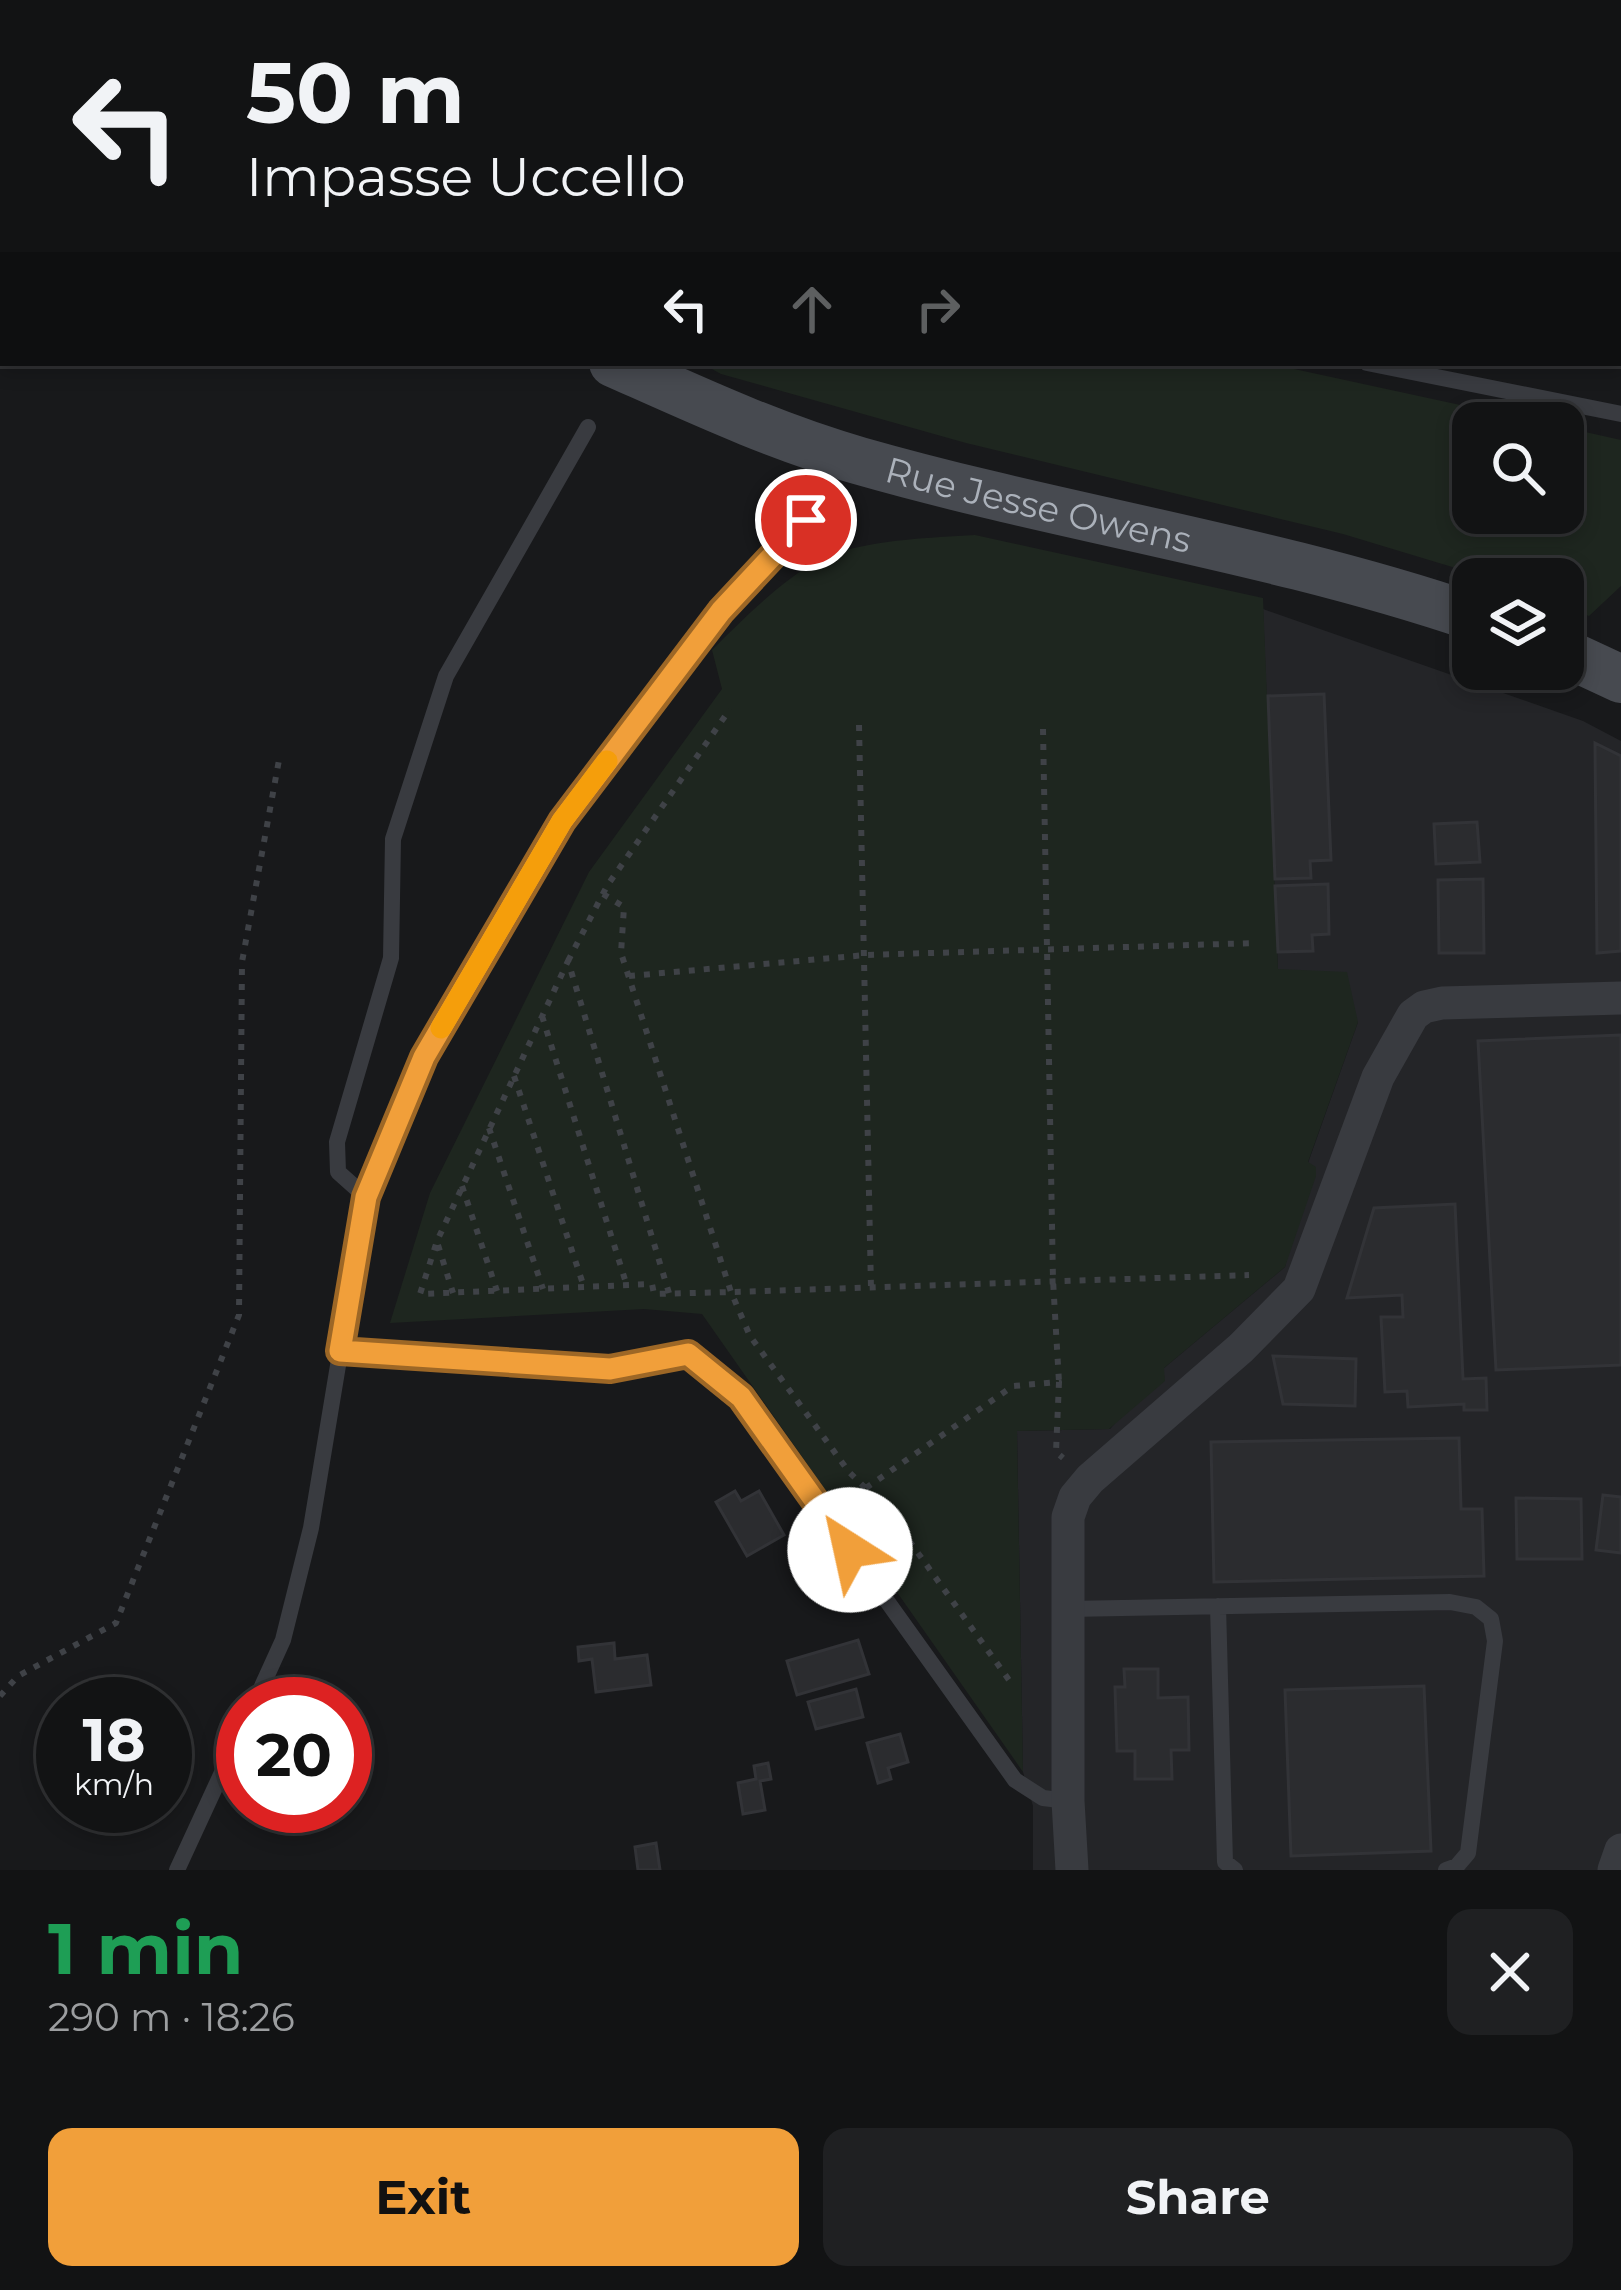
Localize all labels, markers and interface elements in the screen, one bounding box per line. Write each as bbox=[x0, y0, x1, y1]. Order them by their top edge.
text: 50 m bbox=[246, 42, 465, 144]
icon: left bbox=[48, 48, 204, 204]
text: Impasse Uccello bbox=[246, 144, 686, 210]
icon: left bbox=[653, 276, 719, 342]
icon: ahead bbox=[779, 276, 845, 342]
icon: right bbox=[905, 276, 971, 342]
map controls bbox=[1452, 402, 1584, 690]
button: search bbox=[1452, 402, 1584, 534]
street label: Rue Jesse Owens bbox=[881, 447, 1196, 562]
pin bbox=[755, 469, 857, 571]
icon: arrive bbox=[773, 487, 839, 553]
button: layers bbox=[1452, 558, 1584, 690]
position arrow bbox=[787, 1487, 913, 1613]
speed limit sign: 20 bbox=[216, 1677, 372, 1833]
text: 18 bbox=[82, 1703, 146, 1776]
text: km/h bbox=[74, 1766, 154, 1803]
text: 1 min bbox=[48, 1904, 244, 1992]
button: close bbox=[1447, 1909, 1573, 2035]
text: 290 m · 18:26 bbox=[48, 1993, 295, 2041]
button: Exit bbox=[48, 2128, 799, 2266]
button: Share bbox=[823, 2128, 1573, 2266]

